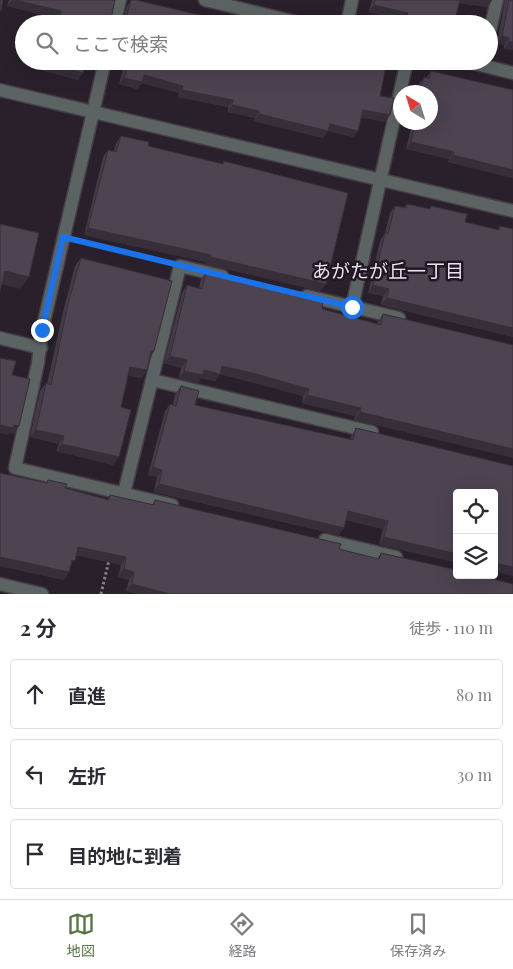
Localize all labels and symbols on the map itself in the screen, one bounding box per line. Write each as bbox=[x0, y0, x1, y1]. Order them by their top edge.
north arrow bbox=[393, 85, 438, 130]
district label: あがたが丘一丁目 bbox=[312, 257, 464, 283]
route start bbox=[341, 296, 364, 319]
route end bbox=[31, 319, 54, 342]

